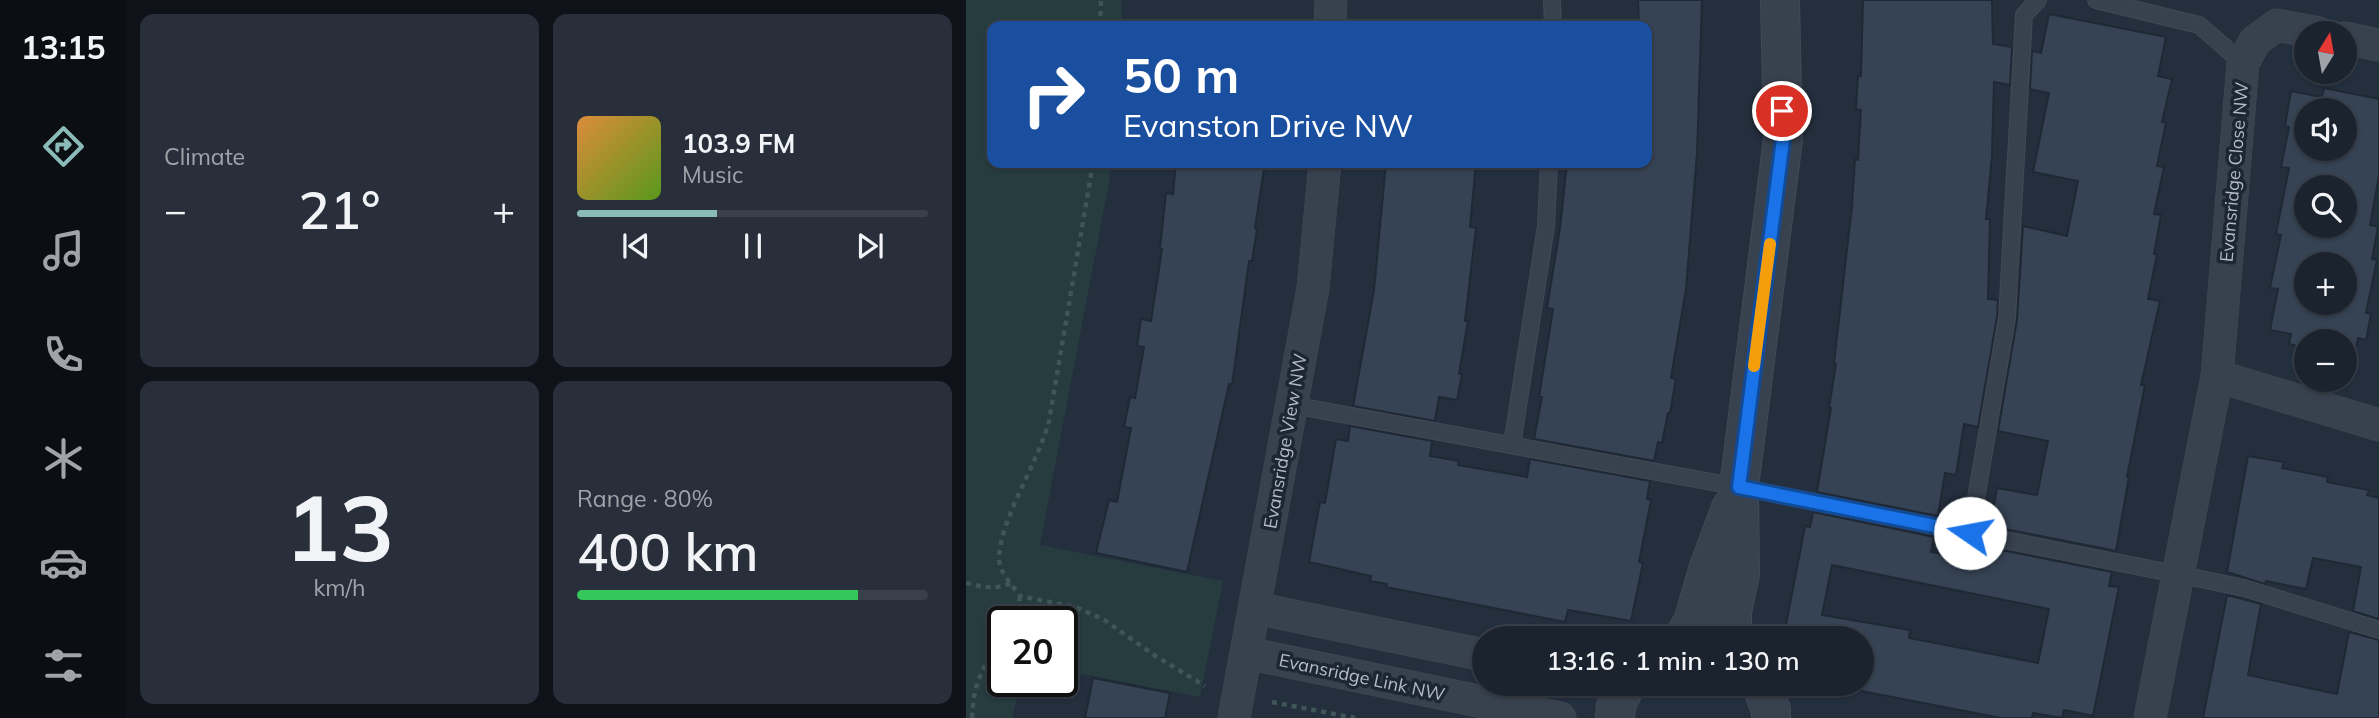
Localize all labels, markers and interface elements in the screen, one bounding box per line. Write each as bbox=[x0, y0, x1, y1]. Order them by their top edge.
north arrow bbox=[2294, 21, 2357, 84]
map controls bbox=[2294, 21, 2357, 392]
text: 13:15 bbox=[21, 27, 105, 67]
text: 50 m bbox=[1123, 44, 1239, 105]
icon: right bbox=[1008, 49, 1099, 140]
pin bbox=[1752, 81, 1812, 141]
street label: Evansridge Close NW bbox=[2215, 81, 2253, 263]
icon: arrive bbox=[1763, 92, 1801, 130]
button: sound bbox=[2294, 98, 2357, 161]
text: Evanston Drive NW bbox=[1123, 105, 1413, 145]
icon: directions bbox=[39, 122, 88, 171]
text: 103.9 FM bbox=[682, 127, 795, 160]
text: Climate bbox=[164, 142, 245, 171]
text: Music bbox=[682, 160, 743, 189]
button: search bbox=[2294, 175, 2357, 238]
text: 21° bbox=[299, 177, 380, 242]
text: − bbox=[164, 186, 187, 234]
text: + bbox=[492, 186, 515, 234]
icon: music bbox=[39, 226, 88, 275]
icon: previous bbox=[617, 227, 655, 265]
icon: pause bbox=[734, 227, 772, 265]
icon: next bbox=[851, 227, 889, 265]
button: + bbox=[2294, 252, 2357, 315]
button: − bbox=[2294, 329, 2357, 392]
icon: phone bbox=[39, 330, 88, 379]
street label: Evansridge View NW bbox=[1258, 352, 1312, 530]
icon: climate bbox=[39, 434, 88, 483]
text: 13 bbox=[285, 470, 394, 584]
text: Range · 80% bbox=[577, 484, 713, 513]
position arrow bbox=[1933, 496, 2007, 570]
text: 400 km bbox=[577, 519, 758, 584]
icon: car bbox=[39, 538, 88, 587]
text: km/h bbox=[313, 573, 366, 602]
speed limit sign: 20 bbox=[987, 606, 1078, 697]
icon: filters bbox=[39, 641, 88, 690]
text: 13:16 · 1 min · 130 m bbox=[1546, 644, 1800, 677]
street label: Evansridge Link NW bbox=[1277, 648, 1447, 706]

